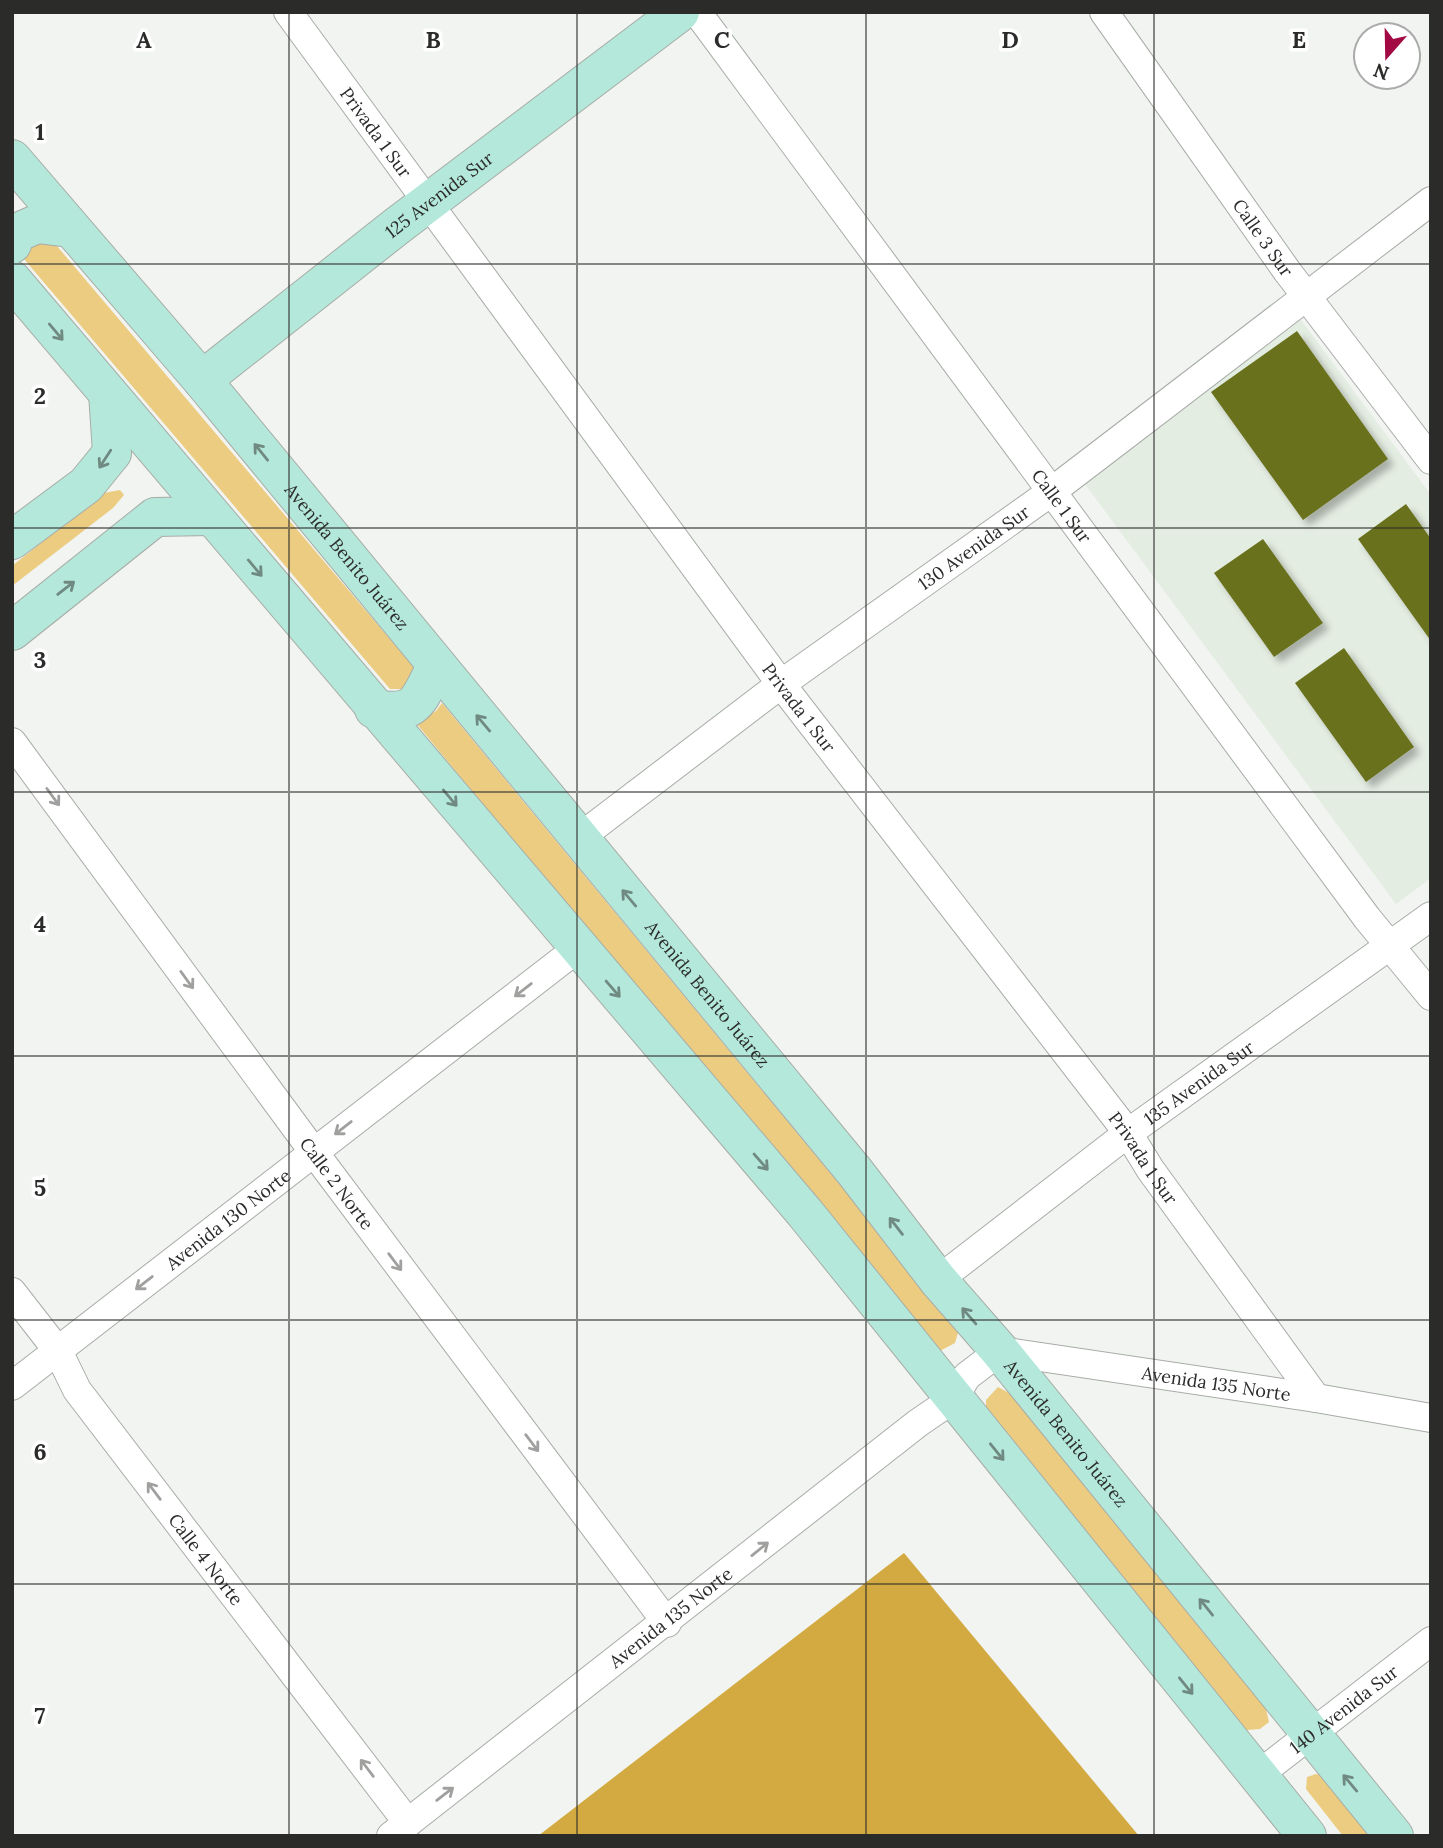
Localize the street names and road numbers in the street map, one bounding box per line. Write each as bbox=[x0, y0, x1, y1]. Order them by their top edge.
street label: Privada 1 Sur bbox=[335, 82, 417, 182]
street label: 125 Avenida Sur bbox=[380, 146, 498, 243]
street label: Calle 3 Sur bbox=[1228, 194, 1299, 281]
street label: Calle 1 Sur bbox=[1027, 464, 1097, 547]
street label: Avenida Benito Juárez bbox=[280, 478, 415, 634]
street label: 130 Avenida Sur bbox=[913, 500, 1034, 595]
street label: Privada 1 Sur bbox=[758, 658, 841, 757]
street label: Avenida Benito Juárez bbox=[640, 915, 775, 1072]
street label: 135 Avenida Sur bbox=[1139, 1035, 1258, 1130]
street label: Privada 1 Sur bbox=[1104, 1107, 1183, 1209]
street label: Calle 2 Norte bbox=[295, 1133, 379, 1234]
street label: Avenida 130 Norte bbox=[160, 1163, 295, 1275]
street label: Avenida Benito Juárez bbox=[999, 1354, 1133, 1511]
street label: Avenida 135 Norte bbox=[1139, 1361, 1293, 1406]
street label: Calle 4 Norte bbox=[164, 1509, 249, 1610]
street label: Avenida 135 Norte bbox=[603, 1561, 737, 1673]
street label: 140 Avenida Sur bbox=[1284, 1659, 1403, 1758]

